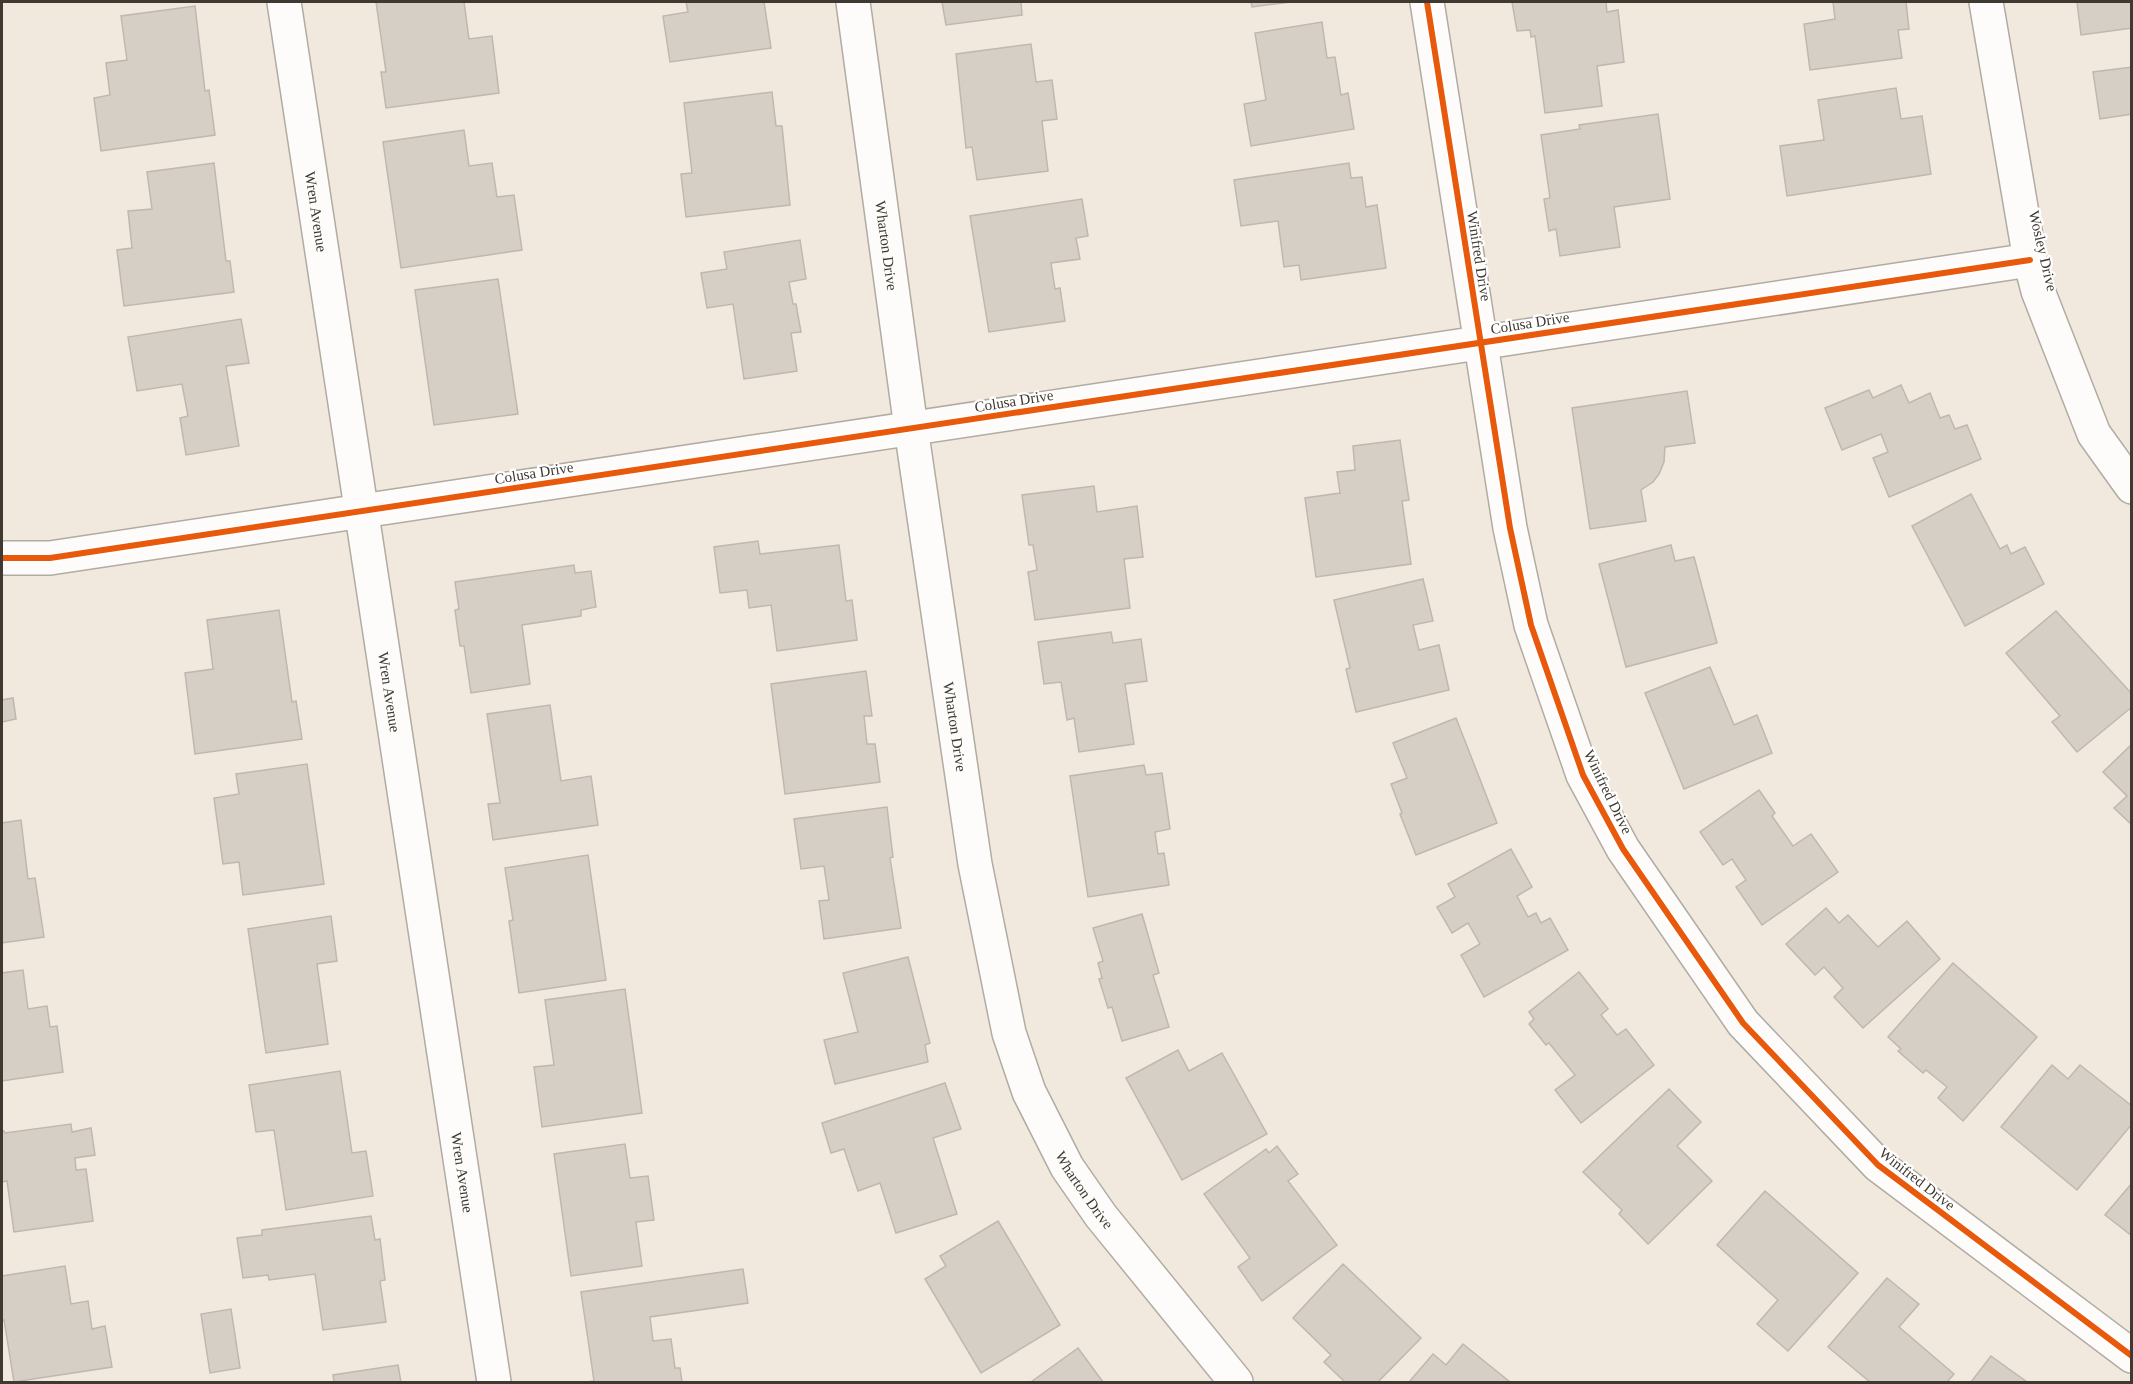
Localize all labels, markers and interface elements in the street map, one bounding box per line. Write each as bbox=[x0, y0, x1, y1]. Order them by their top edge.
street label: Wren Avenue bbox=[302, 170, 330, 253]
street label: Wharton Drive bbox=[872, 200, 900, 292]
street label: Wosley Drive bbox=[2026, 209, 2060, 293]
street label: Winifred Drive bbox=[1464, 210, 1494, 303]
street label: Colusa Drive bbox=[1489, 309, 1571, 337]
street label: Colusa Drive bbox=[973, 387, 1055, 415]
street label: Colusa Drive bbox=[493, 459, 575, 487]
street label: Wren Avenue bbox=[375, 651, 403, 734]
street label: Wharton Drive bbox=[940, 681, 969, 773]
street label: Winifred Drive bbox=[1581, 747, 1635, 837]
street label: Wren Avenue bbox=[448, 1131, 476, 1214]
street label: Winifred Drive bbox=[1876, 1145, 1958, 1214]
street label: Wharton Drive bbox=[1052, 1149, 1116, 1232]

